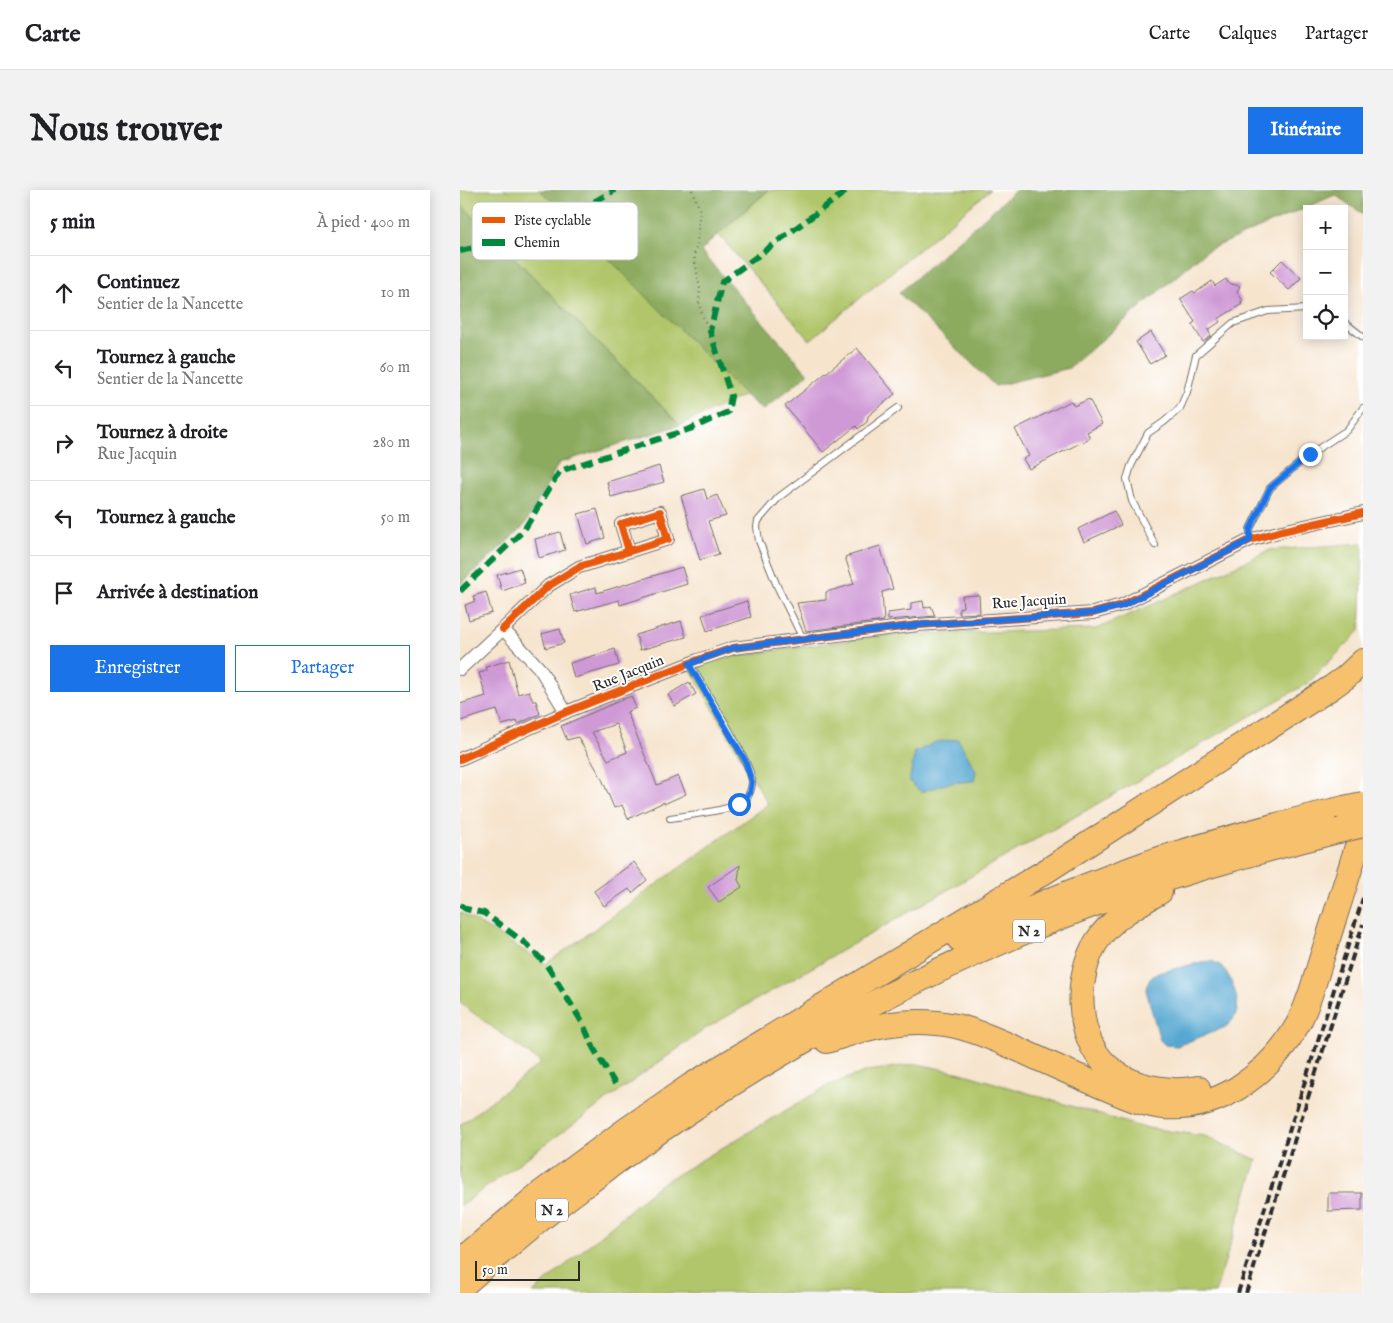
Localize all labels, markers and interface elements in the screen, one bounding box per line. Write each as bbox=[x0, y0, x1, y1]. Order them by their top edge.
text: Carte bbox=[25, 19, 81, 50]
text: Carte bbox=[1149, 23, 1190, 46]
text: Calques bbox=[1218, 23, 1277, 46]
text: Partager bbox=[1305, 23, 1368, 46]
button: Itinéraire bbox=[1248, 107, 1363, 154]
text: Nous trouver bbox=[30, 108, 222, 153]
legend bbox=[472, 202, 638, 260]
map controls bbox=[1303, 205, 1348, 340]
button: + bbox=[1303, 205, 1348, 250]
text: 5 min bbox=[50, 209, 95, 236]
text: Piste cyclable bbox=[514, 212, 592, 230]
text: À pied · 400 m bbox=[317, 213, 410, 233]
text: Chemin bbox=[514, 234, 560, 252]
button: − bbox=[1303, 250, 1348, 295]
text: Continuez bbox=[97, 271, 180, 295]
icon: ahead bbox=[50, 279, 78, 307]
text: 10 m bbox=[380, 283, 410, 303]
text: Sentier de la Nancette bbox=[97, 295, 243, 315]
button: locate bbox=[1303, 295, 1348, 340]
text: Tournez à gauche bbox=[97, 346, 236, 370]
icon: left bbox=[50, 354, 78, 382]
text: 60 m bbox=[380, 358, 410, 378]
text: Sentier de la Nancette bbox=[97, 370, 243, 390]
text: Tournez à droite bbox=[97, 421, 228, 445]
icon: right bbox=[50, 429, 78, 457]
text: 280 m bbox=[373, 433, 410, 453]
route end bbox=[1299, 443, 1322, 466]
text: Rue Jacquin bbox=[97, 445, 177, 465]
icon: left bbox=[50, 504, 78, 532]
text: Tournez à gauche bbox=[97, 506, 236, 530]
text: 50 m bbox=[381, 508, 410, 528]
icon: arrive bbox=[50, 579, 78, 607]
text: Arrivée à destination bbox=[97, 581, 258, 605]
street label: Rue Jacquin bbox=[991, 589, 1067, 614]
button: Enregistrer bbox=[50, 645, 225, 692]
button: Partager bbox=[235, 645, 410, 692]
street label: Rue Jacquin bbox=[590, 651, 667, 696]
route start bbox=[728, 793, 751, 816]
road number: N 2 bbox=[1013, 919, 1045, 942]
road number: N 2 bbox=[536, 1198, 568, 1222]
scale bar bbox=[475, 1258, 580, 1281]
text: 50 m bbox=[482, 1261, 508, 1279]

